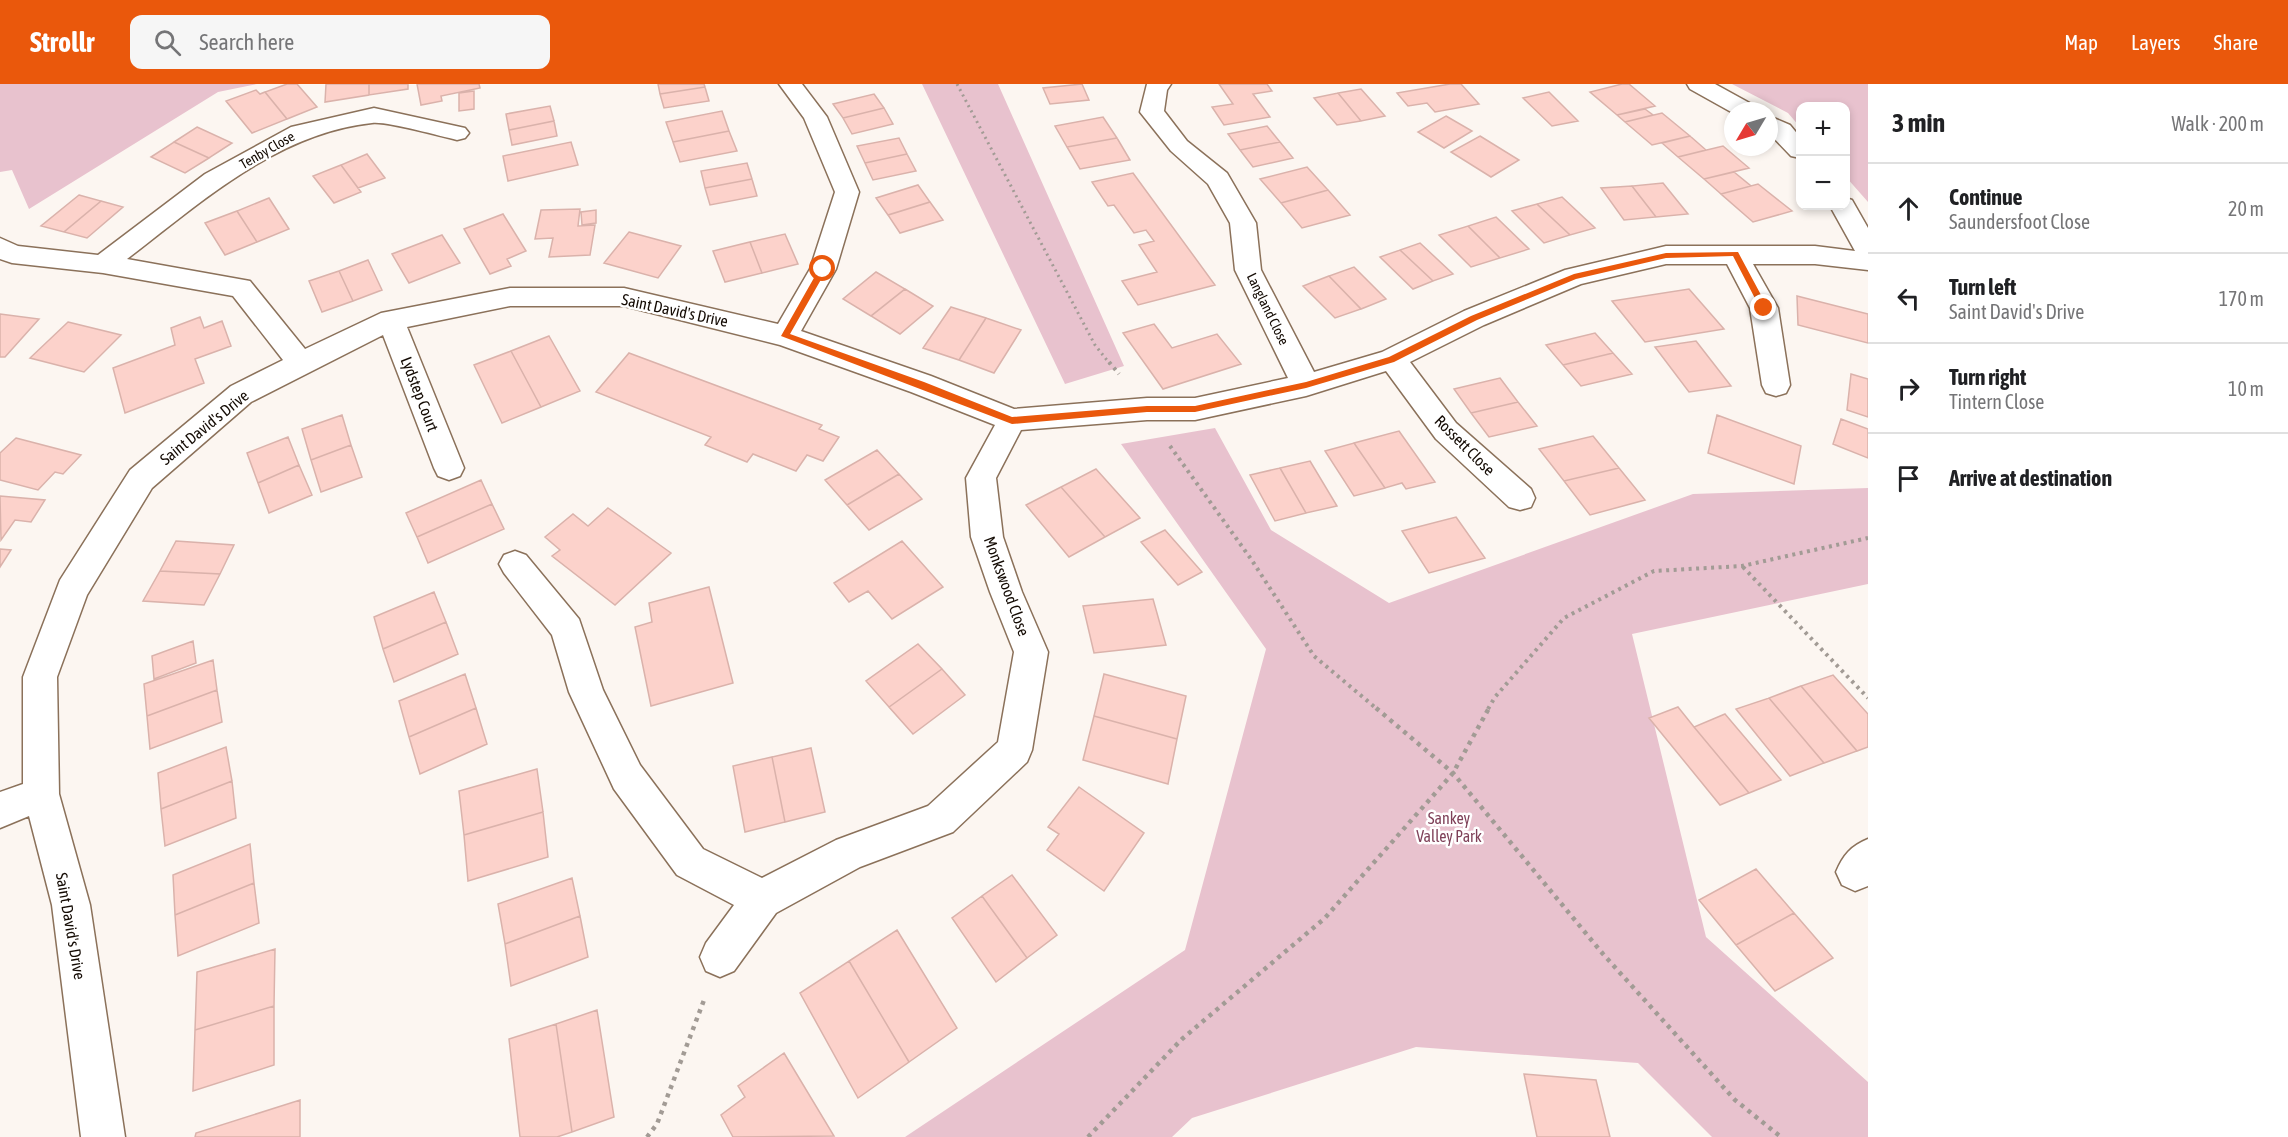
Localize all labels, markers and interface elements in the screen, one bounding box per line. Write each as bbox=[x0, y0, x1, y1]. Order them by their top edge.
search box bbox=[130, 15, 550, 69]
text: Strollr bbox=[30, 26, 94, 58]
icon: search bbox=[151, 26, 184, 59]
text: Search here bbox=[199, 29, 294, 55]
text: Map bbox=[2064, 30, 2098, 54]
text: Layers bbox=[2131, 30, 2181, 54]
text: Share bbox=[2214, 30, 2258, 54]
north arrow bbox=[1724, 102, 1778, 156]
map controls bbox=[1796, 102, 1850, 210]
button: + bbox=[1796, 102, 1850, 156]
text: 3 min bbox=[1892, 108, 1945, 138]
text: Walk · 200 m bbox=[2172, 112, 2264, 135]
street label: Tenby Close bbox=[237, 128, 297, 172]
button: − bbox=[1796, 156, 1850, 210]
text: Continue bbox=[1949, 184, 2023, 210]
icon: ahead bbox=[1892, 192, 1925, 225]
text: 20 m bbox=[2228, 197, 2264, 220]
text: Saundersfoot Close bbox=[1949, 210, 2090, 233]
route start bbox=[809, 255, 835, 281]
street label: Langland Close bbox=[1244, 270, 1292, 348]
text: Turn left bbox=[1949, 274, 2016, 300]
icon: left bbox=[1892, 282, 1925, 315]
text: 170 m bbox=[2219, 287, 2264, 310]
street label: Saint David's Drive bbox=[620, 290, 730, 330]
route end bbox=[1750, 294, 1776, 320]
text: Saint David's Drive bbox=[1949, 300, 2084, 323]
street label: Lydstep Court bbox=[397, 354, 443, 435]
text: Turn right bbox=[1949, 364, 2026, 390]
icon: right bbox=[1892, 372, 1925, 405]
text: 10 m bbox=[2228, 377, 2264, 400]
street label: Saint David's Drive bbox=[156, 386, 252, 468]
text: Tintern Close bbox=[1949, 390, 2044, 413]
street label: Rossett Close bbox=[1431, 411, 1499, 479]
icon: arrive bbox=[1892, 462, 1925, 495]
text: Arrive at destination bbox=[1949, 465, 2112, 491]
street label: Monkswood Close bbox=[981, 534, 1033, 638]
park label: Sankey Valley Park bbox=[1416, 809, 1482, 846]
street label: Saint David's Drive bbox=[53, 871, 89, 981]

